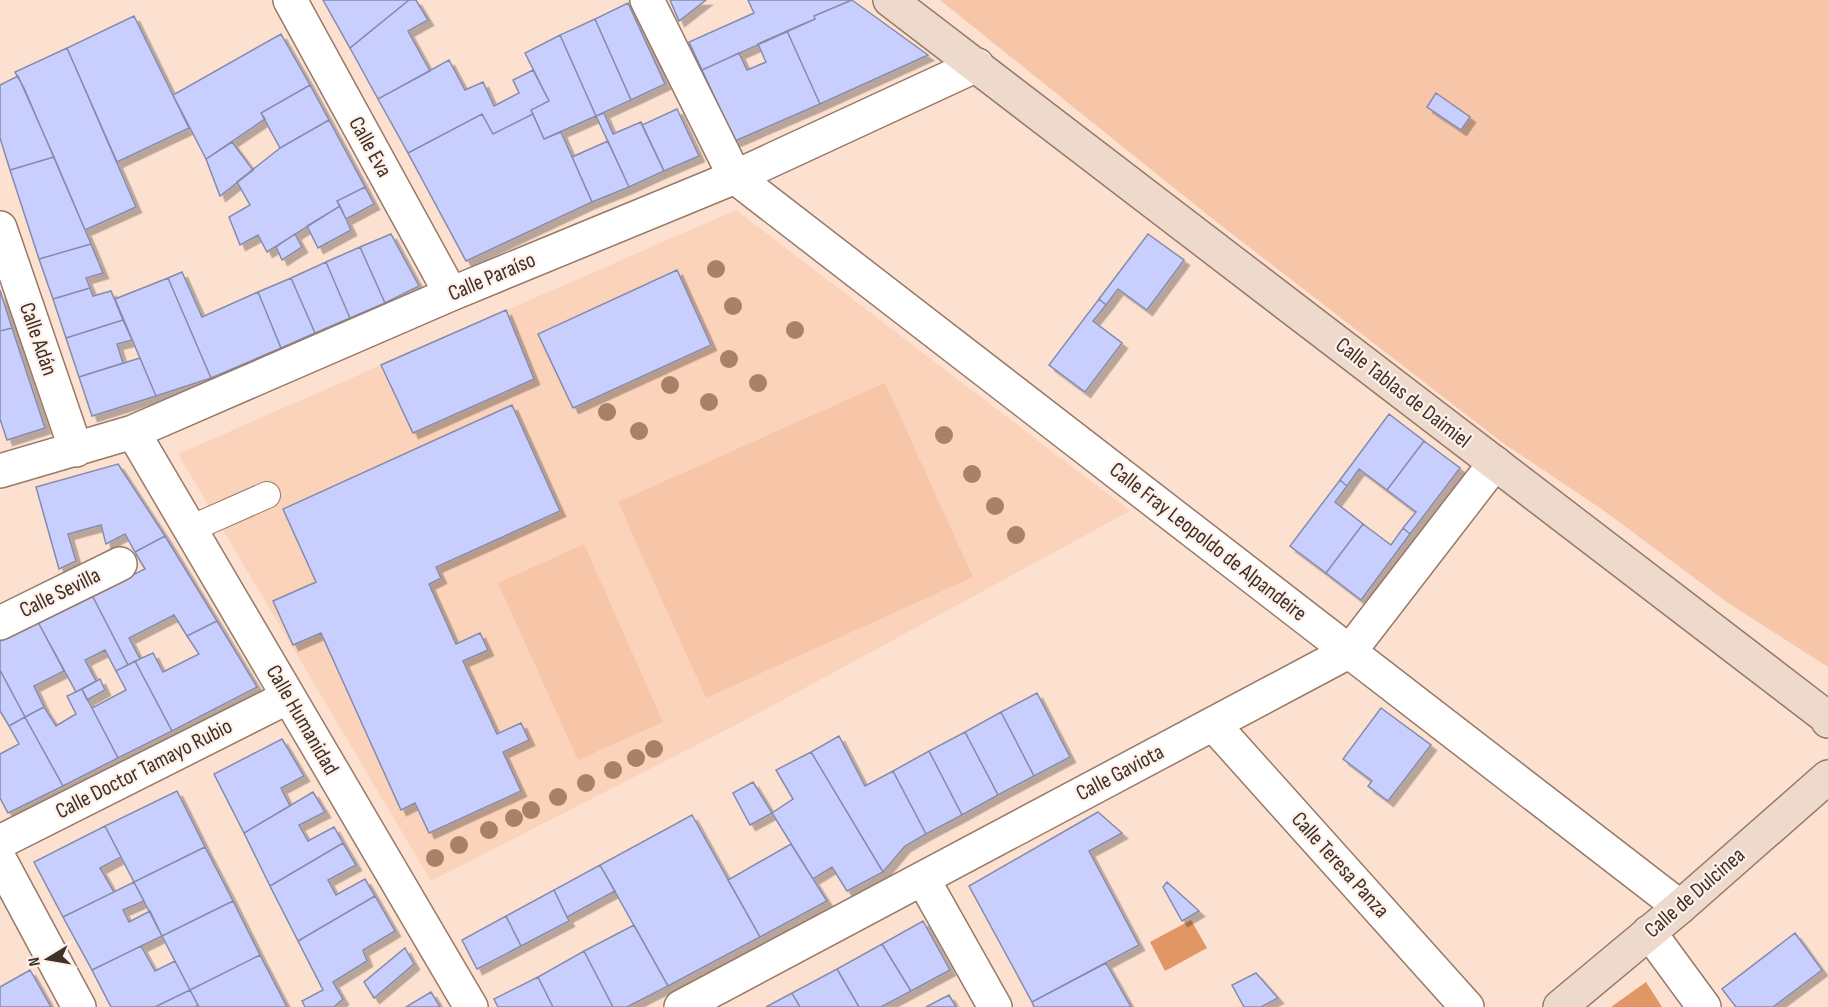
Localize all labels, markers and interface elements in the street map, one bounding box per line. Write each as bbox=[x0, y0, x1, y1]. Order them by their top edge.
street label: Calle Eva bbox=[342, 112, 398, 182]
street label: Calle Paraíso bbox=[444, 247, 540, 307]
street label: Calle Adán bbox=[13, 299, 63, 379]
street label: Calle Tablas de Daimiel bbox=[1330, 332, 1476, 454]
street label: Calle Fray Leopoldo de Alpandeire bbox=[1104, 457, 1312, 627]
street label: Calle Sevilla bbox=[15, 562, 105, 624]
street label: Calle Humanidad bbox=[260, 660, 344, 780]
street label: Calle Doctor Tamayo Rubio bbox=[51, 713, 237, 825]
street label: Calle Gaviota bbox=[1072, 739, 1168, 807]
street label: Calle Teresa Panza bbox=[1285, 806, 1395, 924]
street label: Calle de Dulcinea bbox=[1639, 842, 1751, 944]
north arrow bbox=[18, 929, 78, 989]
text: N bbox=[25, 956, 45, 968]

